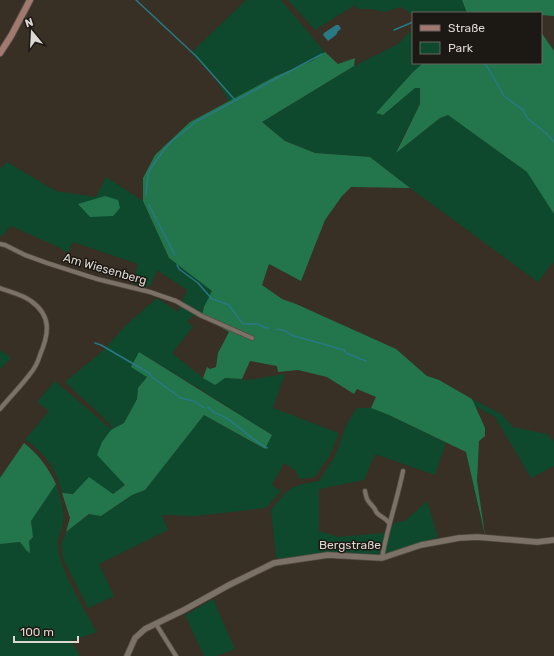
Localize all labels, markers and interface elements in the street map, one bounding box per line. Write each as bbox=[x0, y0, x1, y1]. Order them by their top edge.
north arrow bbox=[12, 12, 52, 52]
legend bbox=[412, 12, 542, 64]
text: N bbox=[23, 16, 35, 30]
text: Straße bbox=[448, 21, 485, 35]
text: Park bbox=[448, 41, 474, 55]
street label: Am Wiesenberg bbox=[62, 250, 148, 288]
street label: Bergstraße bbox=[319, 538, 381, 552]
scale bar bbox=[14, 618, 78, 644]
text: 100 m bbox=[20, 625, 54, 639]

